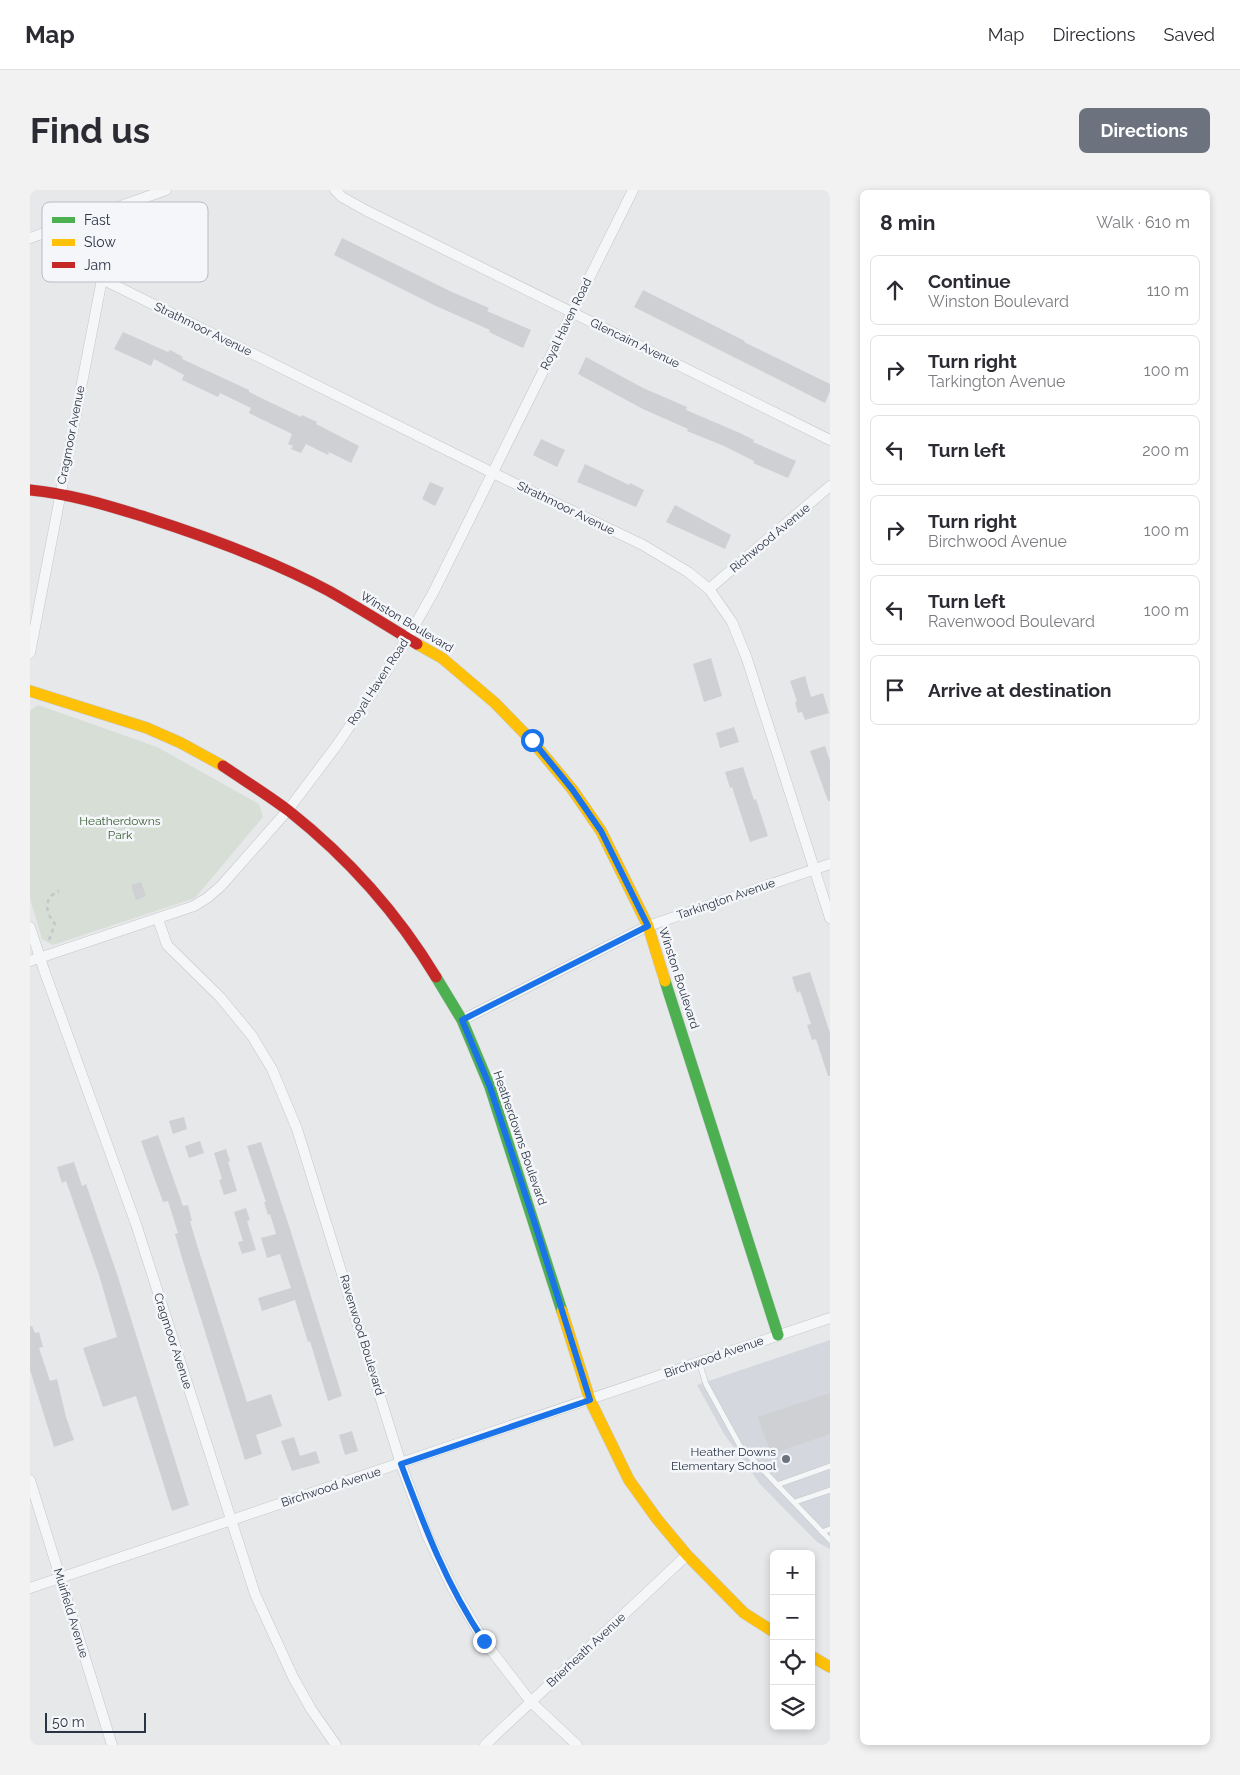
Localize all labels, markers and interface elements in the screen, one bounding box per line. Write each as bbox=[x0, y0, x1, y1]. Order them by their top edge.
text: Map bbox=[25, 20, 75, 49]
text: Map bbox=[988, 24, 1024, 45]
text: Directions bbox=[1052, 24, 1136, 45]
text: Saved bbox=[1164, 24, 1215, 45]
button: Directions bbox=[1079, 108, 1210, 153]
text: Find us bbox=[30, 110, 150, 151]
legend bbox=[42, 202, 208, 282]
text: 8 min bbox=[880, 210, 935, 235]
text: Fast bbox=[84, 212, 111, 228]
text: Walk · 610 m bbox=[1096, 213, 1190, 232]
text: Slow bbox=[84, 234, 116, 250]
text: Jam bbox=[84, 257, 111, 273]
text: Continue bbox=[928, 270, 1011, 292]
street label: Royal Haven Road bbox=[538, 276, 594, 372]
icon: ahead bbox=[881, 276, 909, 304]
text: 110 m bbox=[1147, 281, 1189, 300]
text: Winston Boulevard bbox=[928, 292, 1069, 311]
street label: Strathmoor Avenue bbox=[152, 299, 254, 359]
street label: Glencairn Avenue bbox=[588, 315, 682, 371]
text: Turn right bbox=[928, 350, 1017, 372]
icon: right bbox=[881, 356, 909, 384]
text: 100 m bbox=[1144, 361, 1189, 380]
text: Tarkington Avenue bbox=[928, 372, 1065, 391]
street label: Cragmoor Avenue bbox=[55, 384, 87, 486]
icon: left bbox=[881, 436, 909, 464]
text: Turn left bbox=[928, 439, 1005, 461]
text: 200 m bbox=[1142, 441, 1189, 460]
street label: Strathmoor Avenue bbox=[515, 478, 617, 538]
street label: Richwood Avenue bbox=[727, 501, 813, 575]
text: Turn right bbox=[928, 510, 1017, 532]
icon: right bbox=[881, 516, 909, 544]
text: 100 m bbox=[1144, 521, 1189, 540]
text: Birchwood Avenue bbox=[928, 532, 1067, 551]
street label: Winston Boulevard bbox=[358, 589, 456, 655]
text: Turn left bbox=[928, 590, 1005, 612]
icon: left bbox=[881, 596, 909, 624]
text: 100 m bbox=[1144, 601, 1189, 620]
text: Ravenwood Boulevard bbox=[928, 612, 1095, 631]
street label: Royal Haven Road bbox=[345, 636, 411, 728]
icon: arrive bbox=[881, 676, 909, 704]
text: Arrive at destination bbox=[928, 679, 1112, 701]
route start bbox=[521, 729, 544, 752]
park label: Heatherdowns Park bbox=[79, 814, 161, 842]
street label: Tarkington Avenue bbox=[675, 876, 777, 922]
street label: Winston Boulevard bbox=[656, 926, 702, 1030]
street label: Heatherdowns Boulevard bbox=[490, 1069, 550, 1207]
street label: Ravenwood Boulevard bbox=[337, 1273, 387, 1397]
street label: Cragmoor Avenue bbox=[151, 1291, 195, 1391]
street label: Birchwood Avenue bbox=[662, 1333, 766, 1381]
place label: Heather Downs Elementary School bbox=[671, 1445, 777, 1473]
marker: Heather Downs Elementary School bbox=[780, 1453, 792, 1465]
street label: Birchwood Avenue bbox=[279, 1464, 383, 1510]
map controls bbox=[770, 1550, 815, 1730]
button: + bbox=[770, 1550, 815, 1595]
street label: Muirfield Avenue bbox=[51, 1566, 91, 1660]
button: − bbox=[770, 1595, 815, 1640]
street label: Brierheath Avenue bbox=[544, 1610, 628, 1690]
route end bbox=[473, 1630, 496, 1653]
button: locate bbox=[770, 1640, 815, 1685]
button: layers bbox=[770, 1685, 815, 1730]
scale bar bbox=[45, 1710, 146, 1733]
text: 50 m bbox=[52, 1714, 85, 1730]

